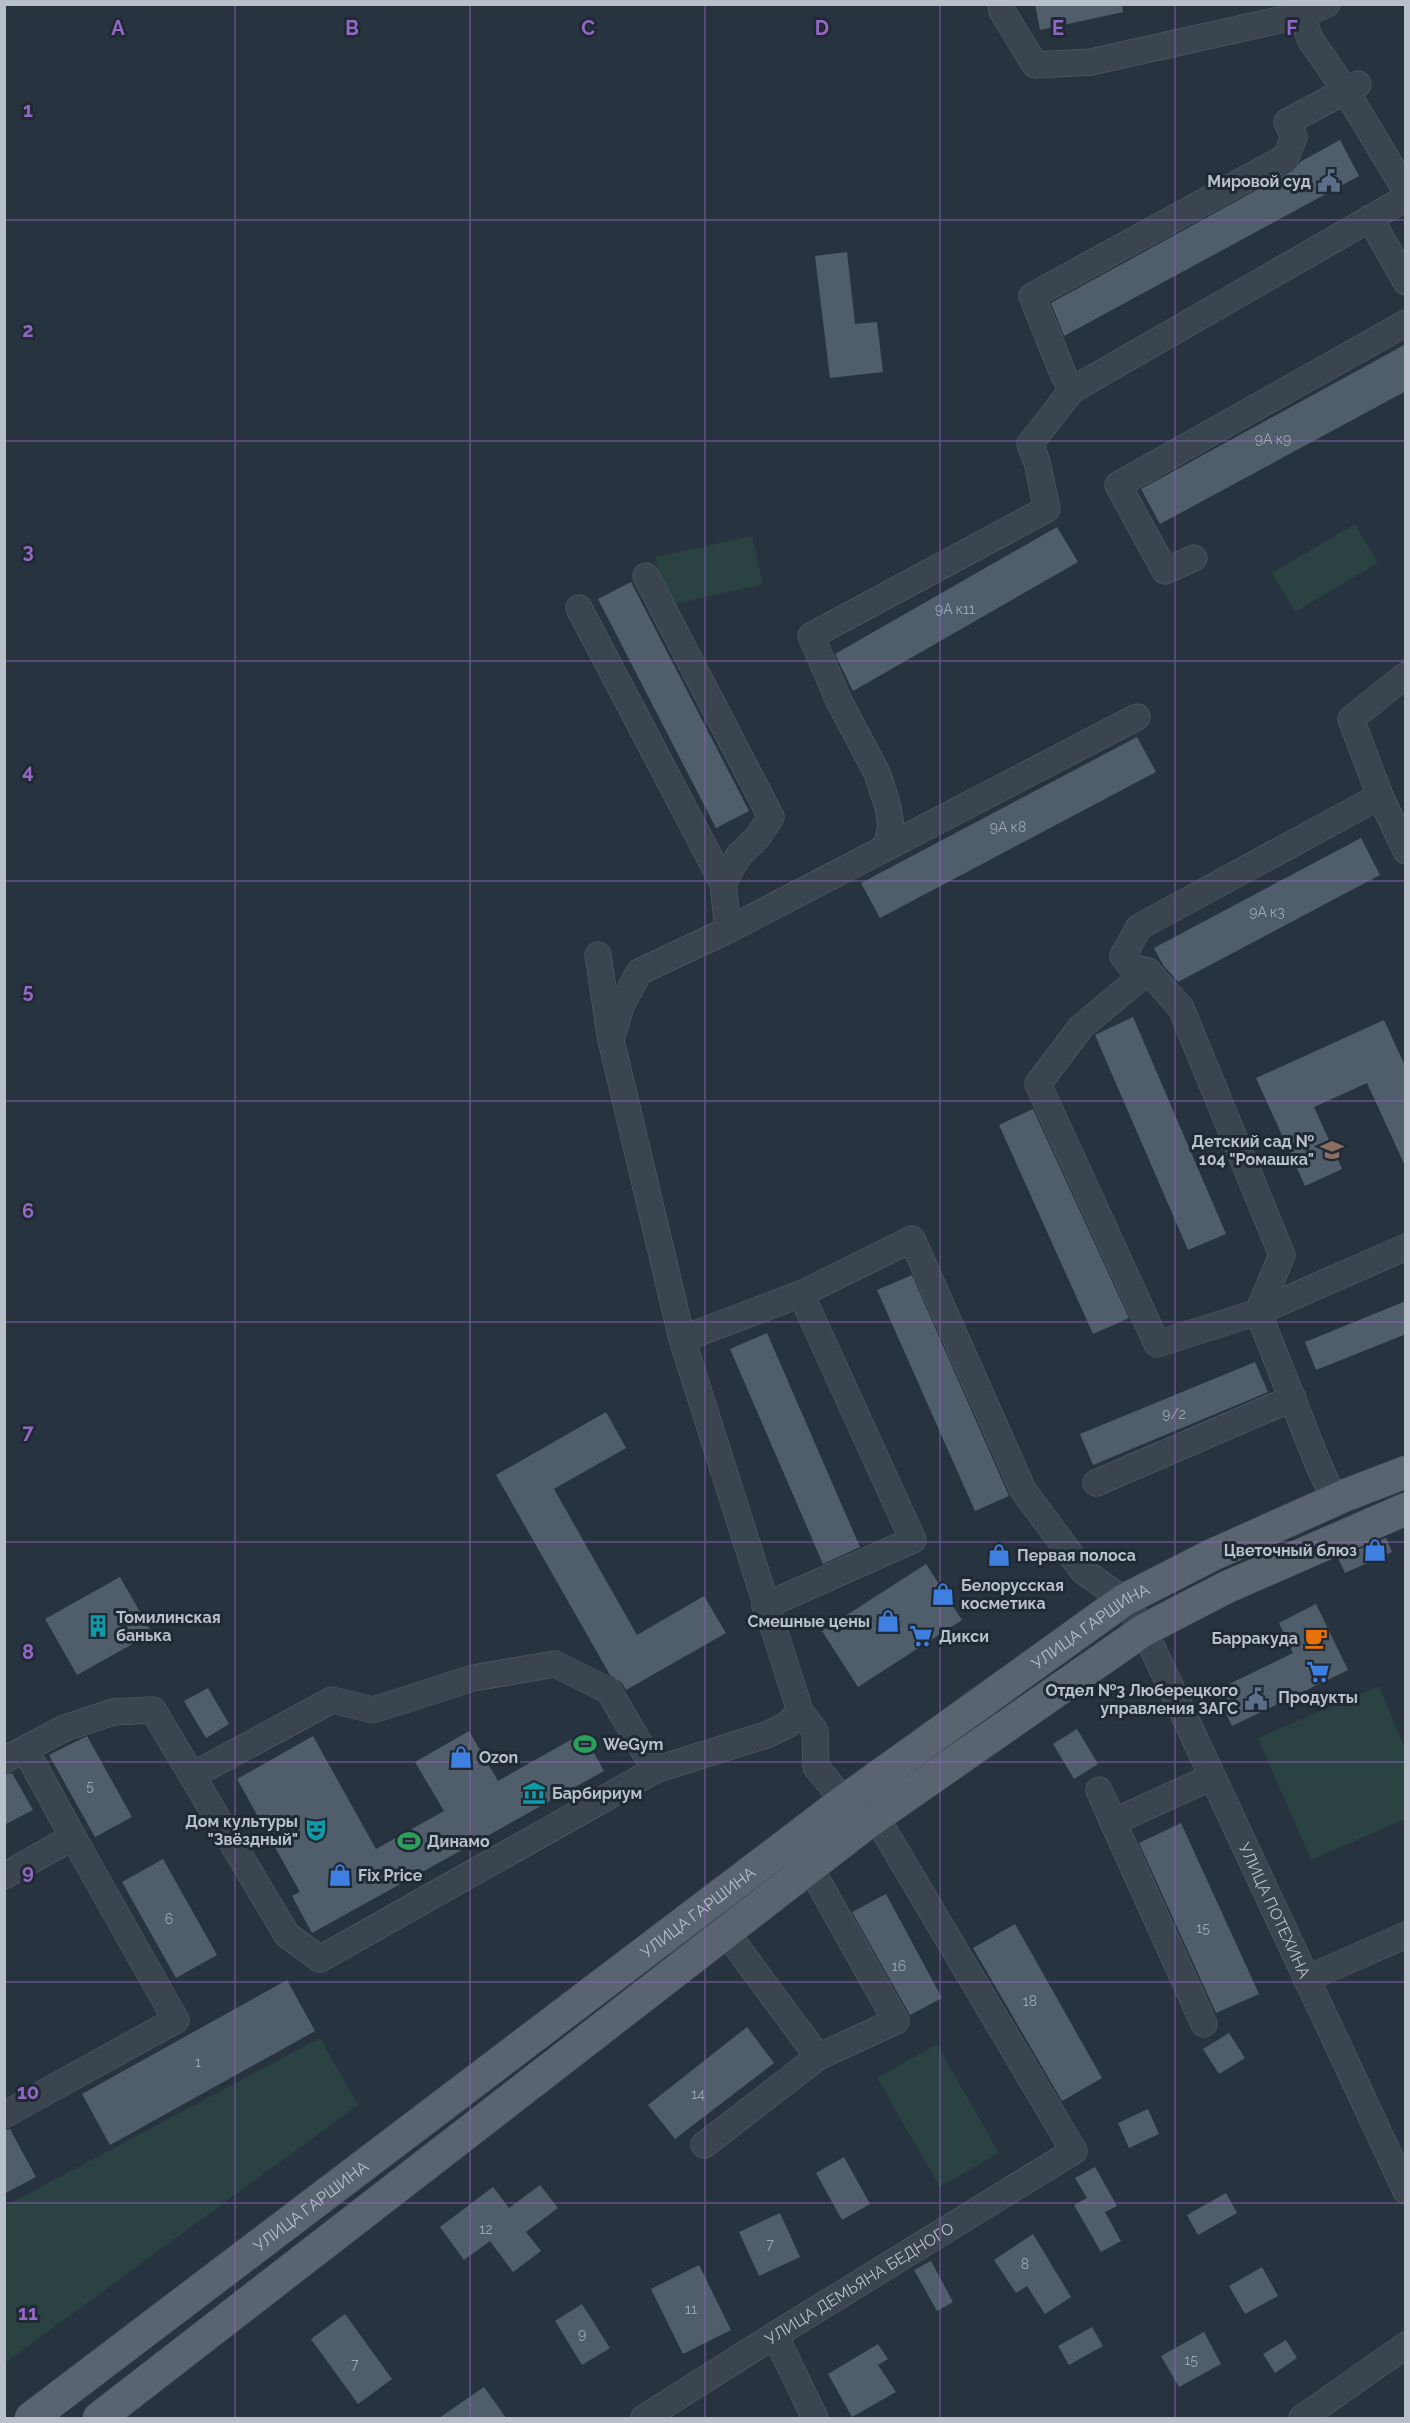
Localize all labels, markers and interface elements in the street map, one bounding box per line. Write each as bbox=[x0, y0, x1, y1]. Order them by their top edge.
text: A bbox=[111, 16, 125, 40]
text: B bbox=[345, 16, 359, 40]
text: C bbox=[581, 16, 595, 40]
text: D bbox=[815, 16, 829, 40]
text: E bbox=[1052, 16, 1064, 40]
text: F bbox=[1286, 16, 1298, 40]
text: 1 bbox=[23, 98, 33, 122]
public building icon: Мировой суд bbox=[1316, 168, 1342, 194]
place label: Мировой суд bbox=[1207, 172, 1311, 191]
text: 2 bbox=[22, 318, 34, 342]
house number: 9А к9 bbox=[1255, 431, 1291, 447]
text: 3 bbox=[22, 539, 34, 563]
house number: 9А к11 bbox=[935, 601, 975, 617]
text: 4 bbox=[22, 759, 34, 783]
house number: 9А к8 bbox=[990, 819, 1026, 835]
house number: 9А к3 bbox=[1249, 904, 1285, 920]
text: 5 bbox=[22, 979, 34, 1003]
place label: Детский сад № 104 "Ромашка" bbox=[1192, 1132, 1315, 1169]
school or university icon: Детский сад № 104 "Ромашка" bbox=[1319, 1137, 1345, 1163]
text: 6 bbox=[22, 1199, 34, 1223]
house number: 9/2 bbox=[1162, 1406, 1186, 1422]
text: 7 bbox=[22, 1420, 34, 1444]
shop icon: Цветочный блюз bbox=[1362, 1537, 1388, 1563]
place label: Цветочный блюз bbox=[1224, 1541, 1357, 1560]
shop icon: Первая полоса bbox=[986, 1542, 1012, 1568]
place label: Первая полоса bbox=[1017, 1546, 1136, 1565]
place label: Белорусская косметика bbox=[961, 1576, 1064, 1613]
street label: УЛИЦА ГАРШИНА bbox=[1028, 1580, 1153, 1673]
shop icon: Белорусская косметика bbox=[930, 1581, 956, 1607]
place label: Томилинская банька bbox=[116, 1608, 221, 1645]
shop icon: Смешные цены bbox=[875, 1608, 901, 1634]
place label: Смешные цены bbox=[748, 1612, 870, 1631]
building icon: Томилинская банька bbox=[85, 1613, 111, 1639]
supermarket icon: Дикси bbox=[908, 1623, 934, 1649]
cafe icon: Барракуда bbox=[1303, 1625, 1329, 1651]
place label: Дикси bbox=[939, 1627, 989, 1646]
place label: Барракуда bbox=[1211, 1629, 1298, 1648]
text: 8 bbox=[22, 1640, 34, 1664]
supermarket icon: Продукты bbox=[1305, 1659, 1331, 1685]
place label: Отдел №3 Люберецкого управления ЗАГС bbox=[1045, 1681, 1238, 1718]
public building icon: Отдел №3 Люберецкого управления ЗАГС bbox=[1243, 1686, 1269, 1712]
place label: Продукты bbox=[1278, 1688, 1358, 1707]
sports icon: WeGym bbox=[572, 1731, 598, 1757]
place label: WeGym bbox=[603, 1735, 663, 1754]
shop icon: Ozon bbox=[448, 1744, 474, 1770]
place label: Ozon bbox=[479, 1748, 518, 1767]
house number: 5 bbox=[86, 1778, 94, 1794]
museum icon: Барбириум bbox=[521, 1780, 547, 1806]
place label: Барбириум bbox=[552, 1784, 642, 1803]
place label: Дом культуры "Звёздный" bbox=[185, 1812, 298, 1849]
theatre icon: Дом культуры "Звёздный" bbox=[303, 1817, 329, 1843]
sports icon: Динамо bbox=[396, 1828, 422, 1854]
place label: Динамо bbox=[427, 1832, 490, 1851]
street label: УЛИЦА ПОТЕХИНА bbox=[1235, 1840, 1314, 1981]
text: 9 bbox=[22, 1860, 34, 1884]
shop icon: Fix Price bbox=[327, 1862, 353, 1888]
street label: УЛИЦА ГАРШИНА bbox=[637, 1863, 759, 1962]
place label: Fix Price bbox=[358, 1866, 423, 1885]
house number: 6 bbox=[165, 1911, 173, 1927]
house number: 15 bbox=[1196, 1920, 1210, 1936]
house number: 16 bbox=[892, 1958, 906, 1974]
house number: 18 bbox=[1023, 1993, 1037, 2009]
house number: 1 bbox=[195, 2054, 201, 2070]
text: 10 bbox=[17, 2080, 39, 2104]
house number: 14 bbox=[691, 2086, 705, 2102]
street label: УЛИЦА ГАРШИНА bbox=[250, 2157, 372, 2256]
street label: УЛИЦА ДЕМЬЯНА БЕДНОГО bbox=[762, 2218, 957, 2349]
house number: 12 bbox=[479, 2221, 493, 2237]
house number: 7 bbox=[766, 2236, 774, 2252]
house number: 8 bbox=[1021, 2256, 1029, 2272]
text: 11 bbox=[18, 2301, 38, 2325]
house number: 11 bbox=[685, 2301, 697, 2317]
house number: 9 bbox=[578, 2326, 586, 2342]
house number: 15 bbox=[1184, 2352, 1198, 2368]
house number: 7 bbox=[351, 2356, 359, 2372]

